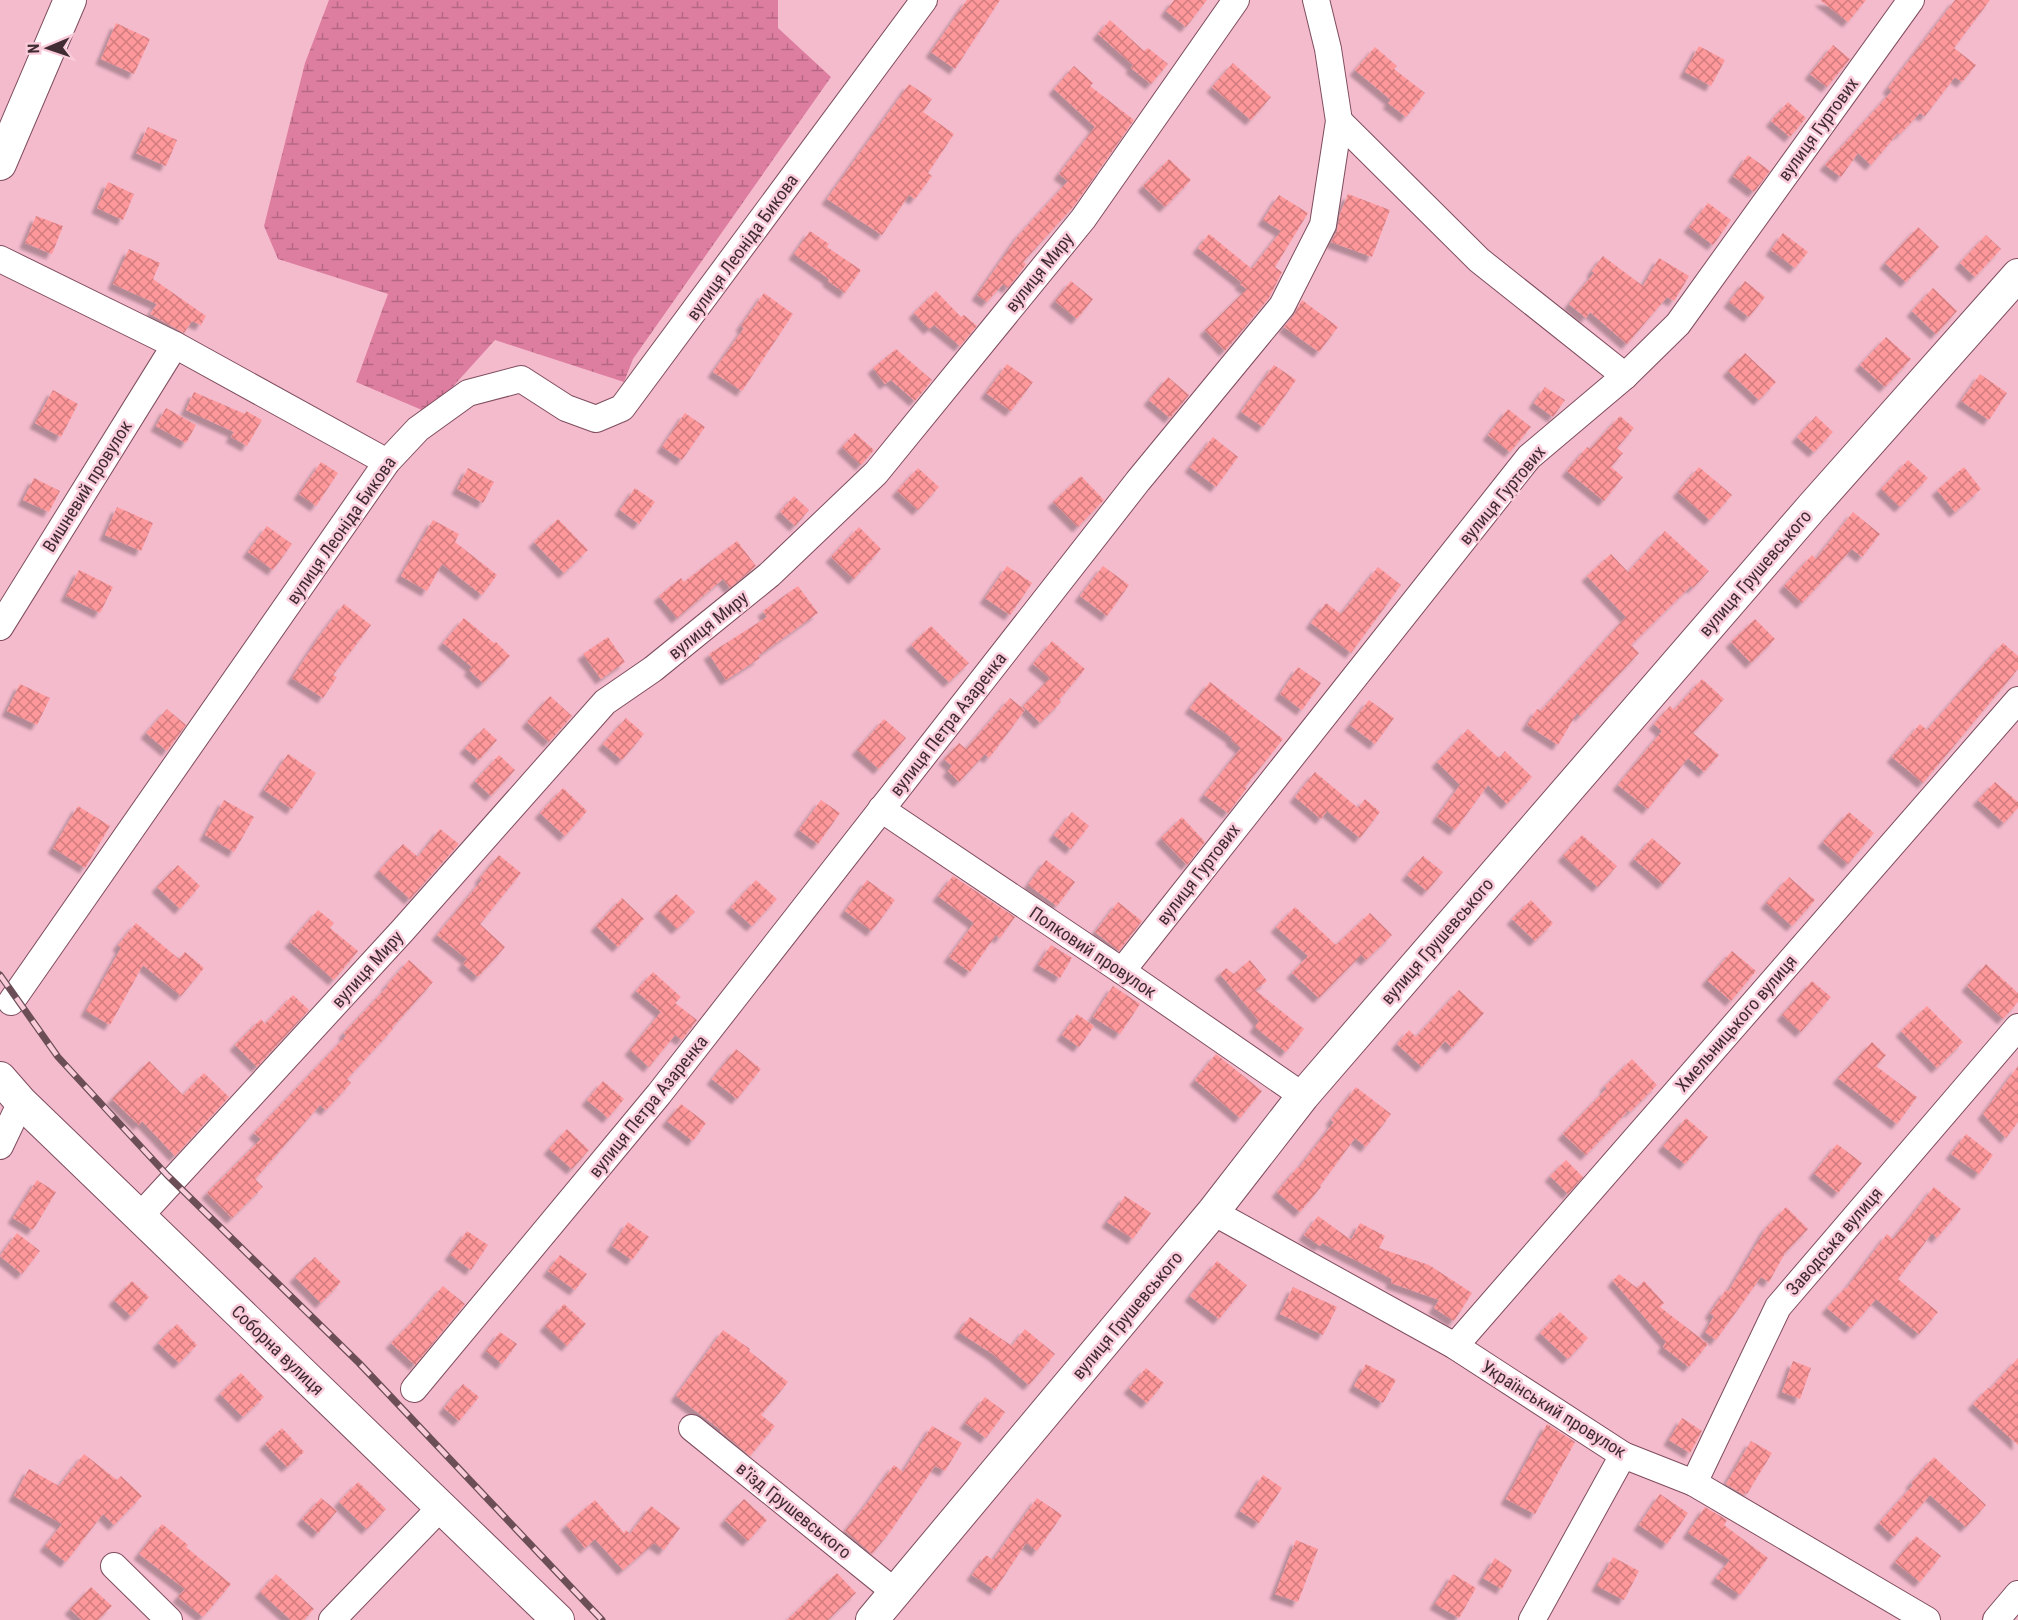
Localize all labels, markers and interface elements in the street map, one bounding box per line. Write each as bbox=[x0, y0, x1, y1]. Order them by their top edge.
north arrow bbox=[18, 18, 78, 78]
text: N bbox=[24, 43, 43, 54]
street label: вулиця Гуртових bbox=[1774, 73, 1863, 185]
street label: вулиця Леоніда Бикова bbox=[682, 170, 802, 324]
street label: вулиця Миру bbox=[1001, 228, 1078, 316]
street label: Вишневий провулок bbox=[38, 416, 136, 556]
street label: вулиця Гуртових bbox=[1455, 441, 1549, 549]
street label: вулиця Леоніда Бикова bbox=[282, 452, 400, 608]
street label: вулиця Грушевського bbox=[1695, 506, 1815, 640]
street label: вулиця Миру bbox=[664, 586, 752, 663]
street label: вулиця Петра Азаренка bbox=[885, 648, 1011, 800]
street label: вулиця Гуртових bbox=[1152, 819, 1244, 929]
street label: вулиця Грушевського bbox=[1377, 874, 1497, 1008]
street label: Полковий провулок bbox=[1026, 902, 1161, 1002]
street label: вулиця Миру bbox=[327, 926, 407, 1012]
street label: Хмельницького вулиця bbox=[1671, 950, 1801, 1096]
street label: вулиця Петра Азаренка bbox=[584, 1031, 712, 1181]
street label: Заводська вулиця bbox=[1781, 1183, 1887, 1299]
street label: вулиця Грушевського bbox=[1067, 1247, 1187, 1383]
street label: Соборна вулиця bbox=[227, 1301, 329, 1399]
street label: Український провулок bbox=[1478, 1356, 1630, 1462]
street label: в'їзд Грушевського bbox=[732, 1457, 856, 1563]

